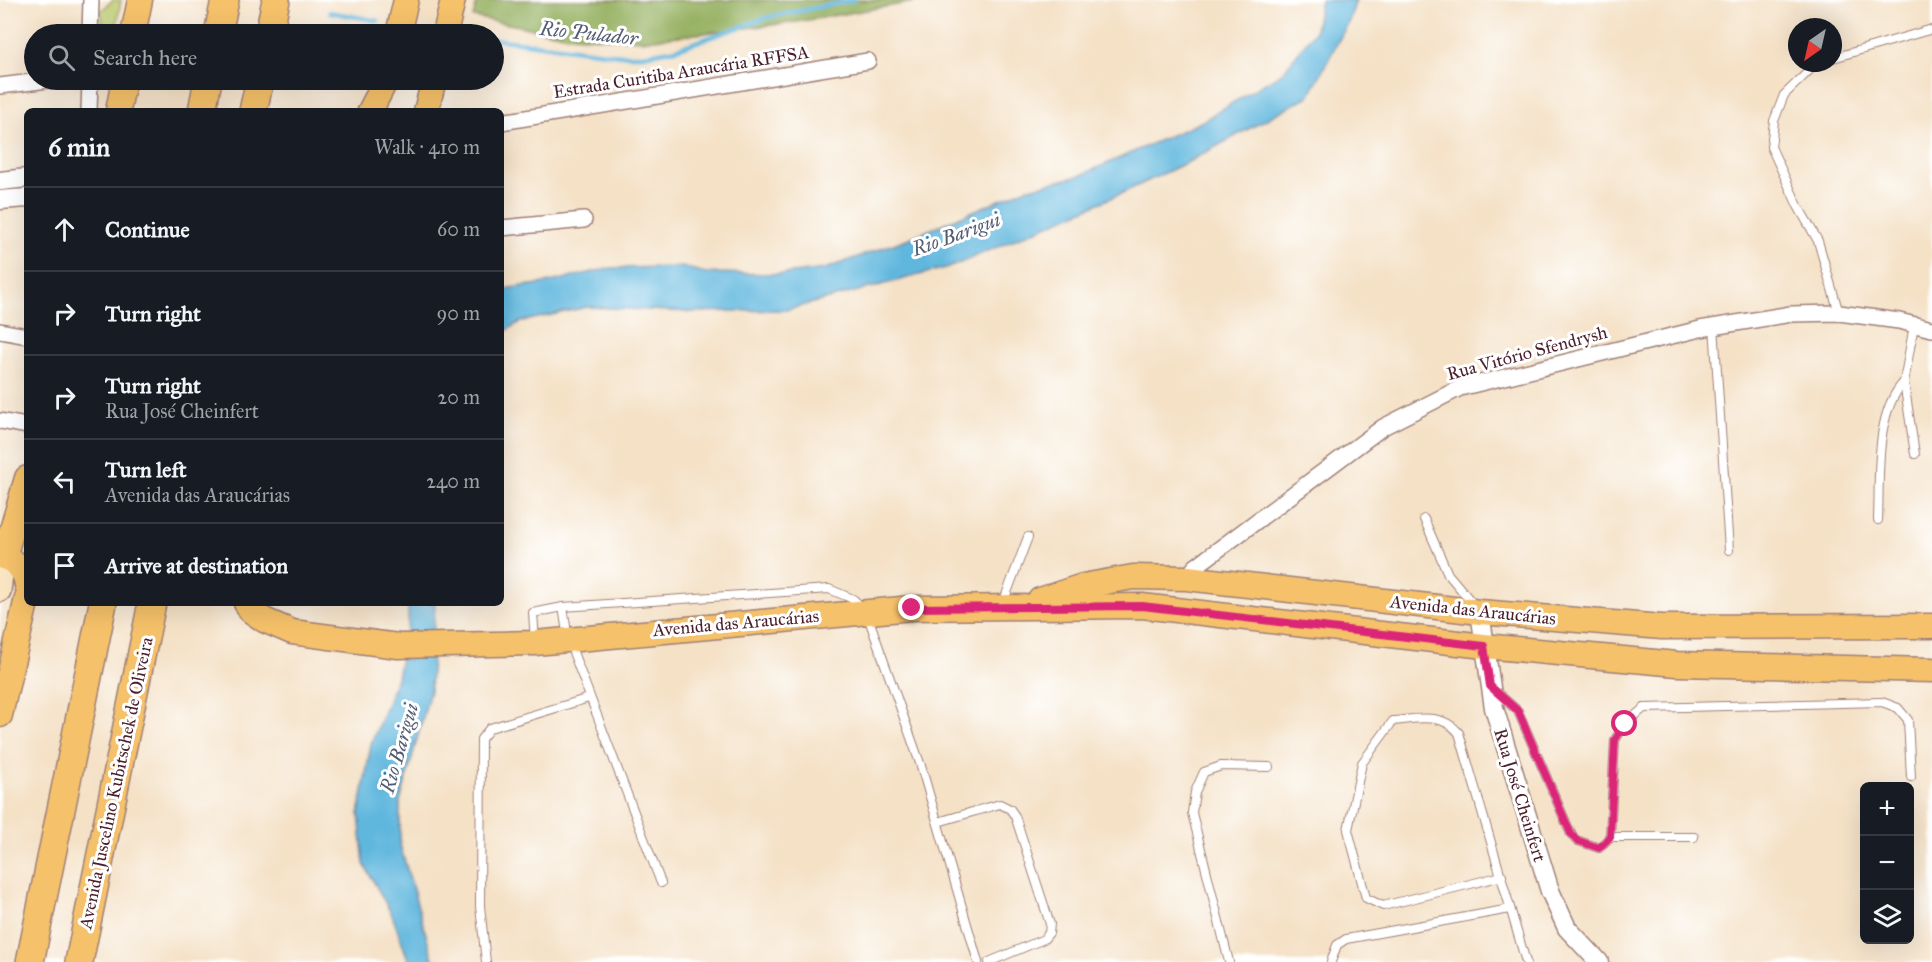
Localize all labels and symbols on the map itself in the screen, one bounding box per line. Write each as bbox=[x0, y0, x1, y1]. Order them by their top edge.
water label: Rio Pulador bbox=[538, 16, 641, 50]
north arrow bbox=[1788, 18, 1842, 72]
street label: Estrada Curitiba Araucária RFFSA bbox=[551, 41, 811, 103]
water label: Rio Barigui bbox=[908, 207, 1004, 261]
street label: Rua Vitório Sfendrysh bbox=[1444, 321, 1610, 385]
street label: Avenida das Araucárias bbox=[1388, 590, 1557, 630]
route end bbox=[898, 594, 924, 620]
street label: Avenida das Araucárias bbox=[651, 605, 820, 641]
street label: Avenida Juscelino Kubitschek de Oliveira bbox=[74, 635, 159, 932]
water label: Rio Barigui bbox=[374, 700, 423, 797]
route start bbox=[1611, 710, 1637, 736]
street label: Rua José Cheinfert bbox=[1488, 726, 1551, 865]

